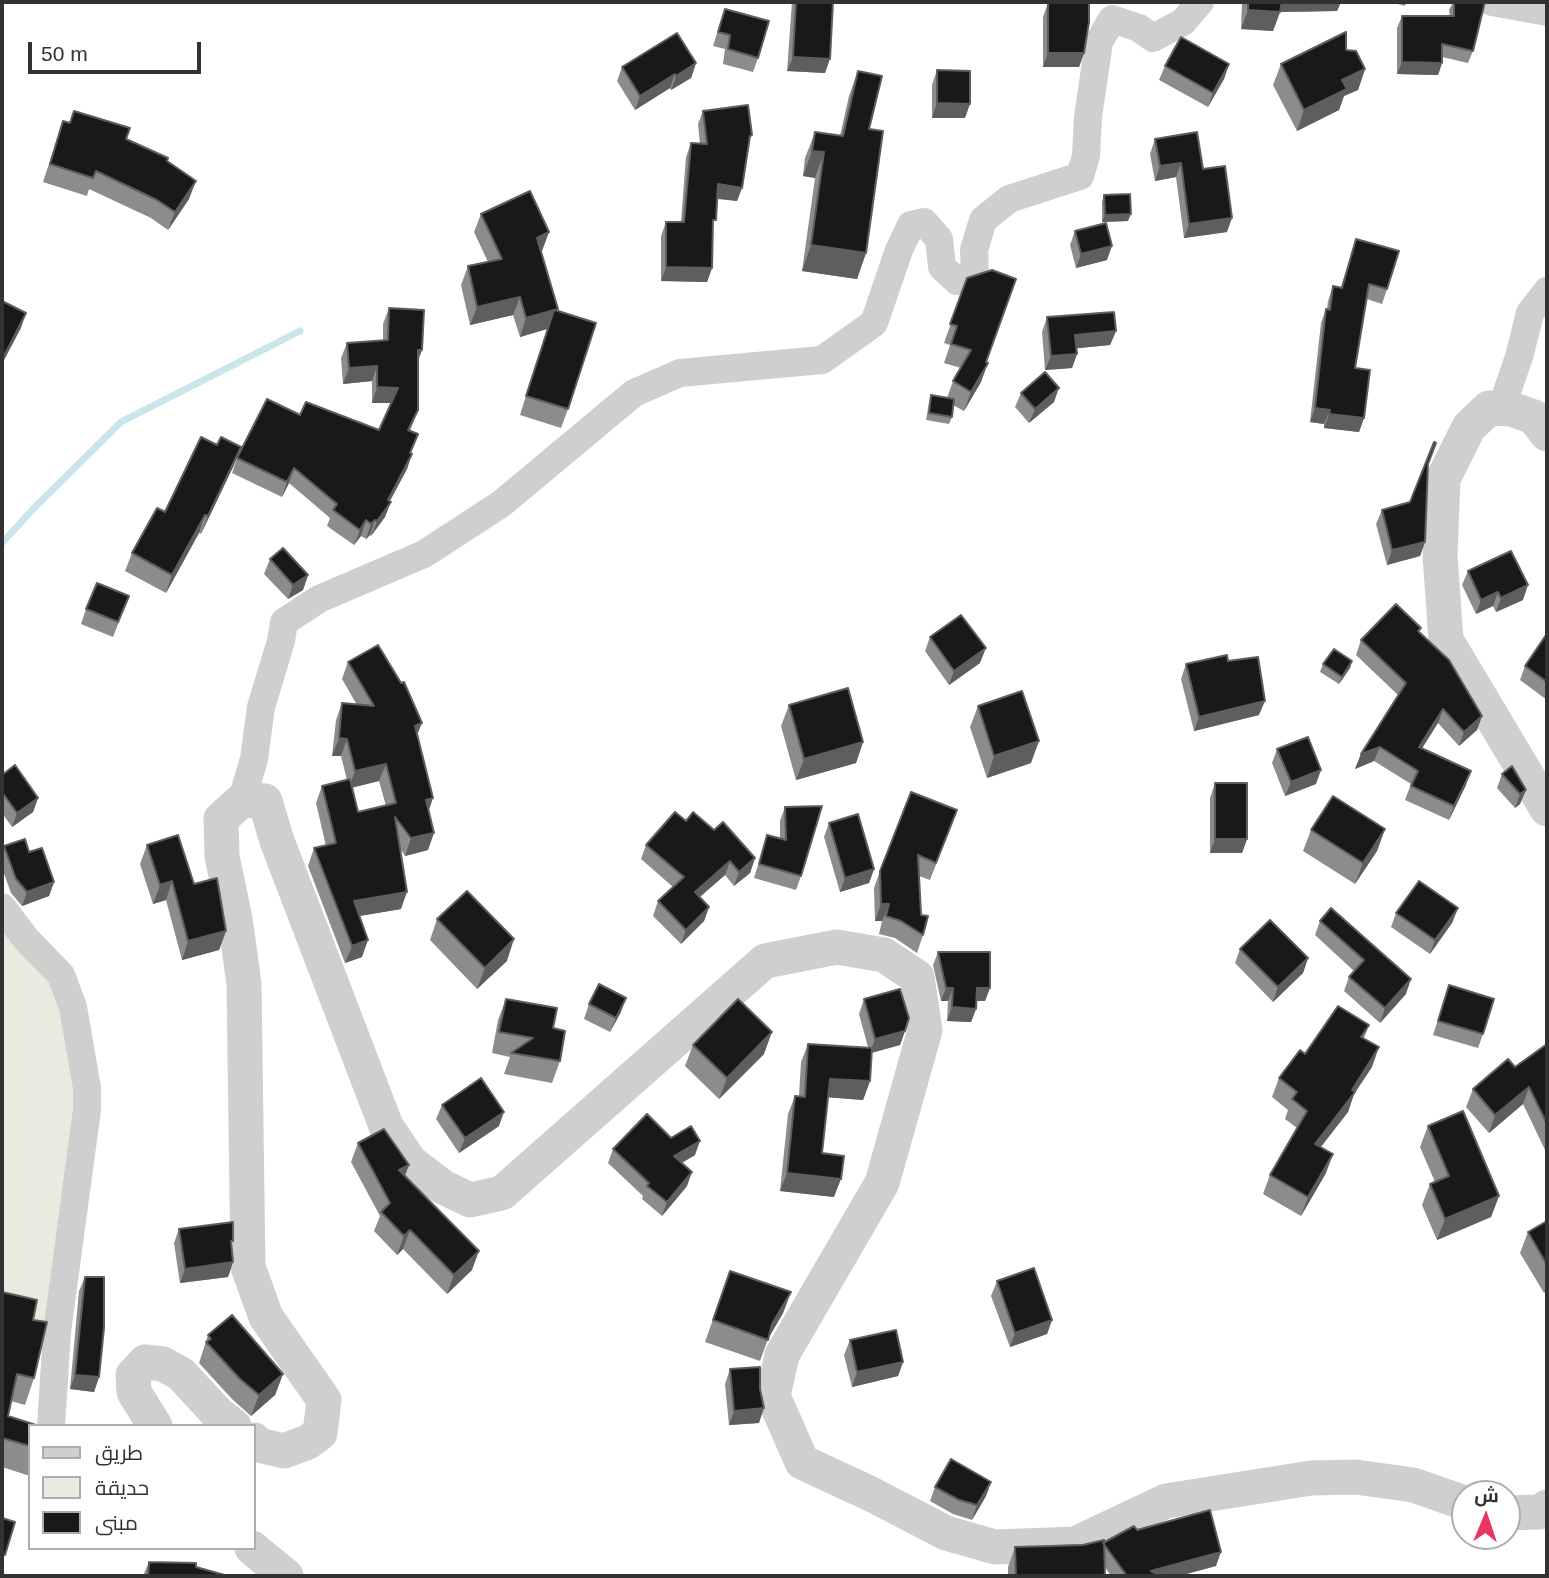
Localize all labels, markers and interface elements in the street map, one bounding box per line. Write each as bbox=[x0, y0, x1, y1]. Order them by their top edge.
scale bar bbox=[32, 28, 205, 72]
text: 50 m bbox=[41, 42, 88, 65]
legend bbox=[28, 1424, 256, 1550]
text: طريق bbox=[95, 1441, 143, 1464]
text: حديقة bbox=[95, 1476, 149, 1499]
north arrow bbox=[1451, 1480, 1521, 1550]
text: ش bbox=[1474, 1485, 1499, 1506]
text: مبنى bbox=[95, 1511, 138, 1534]

